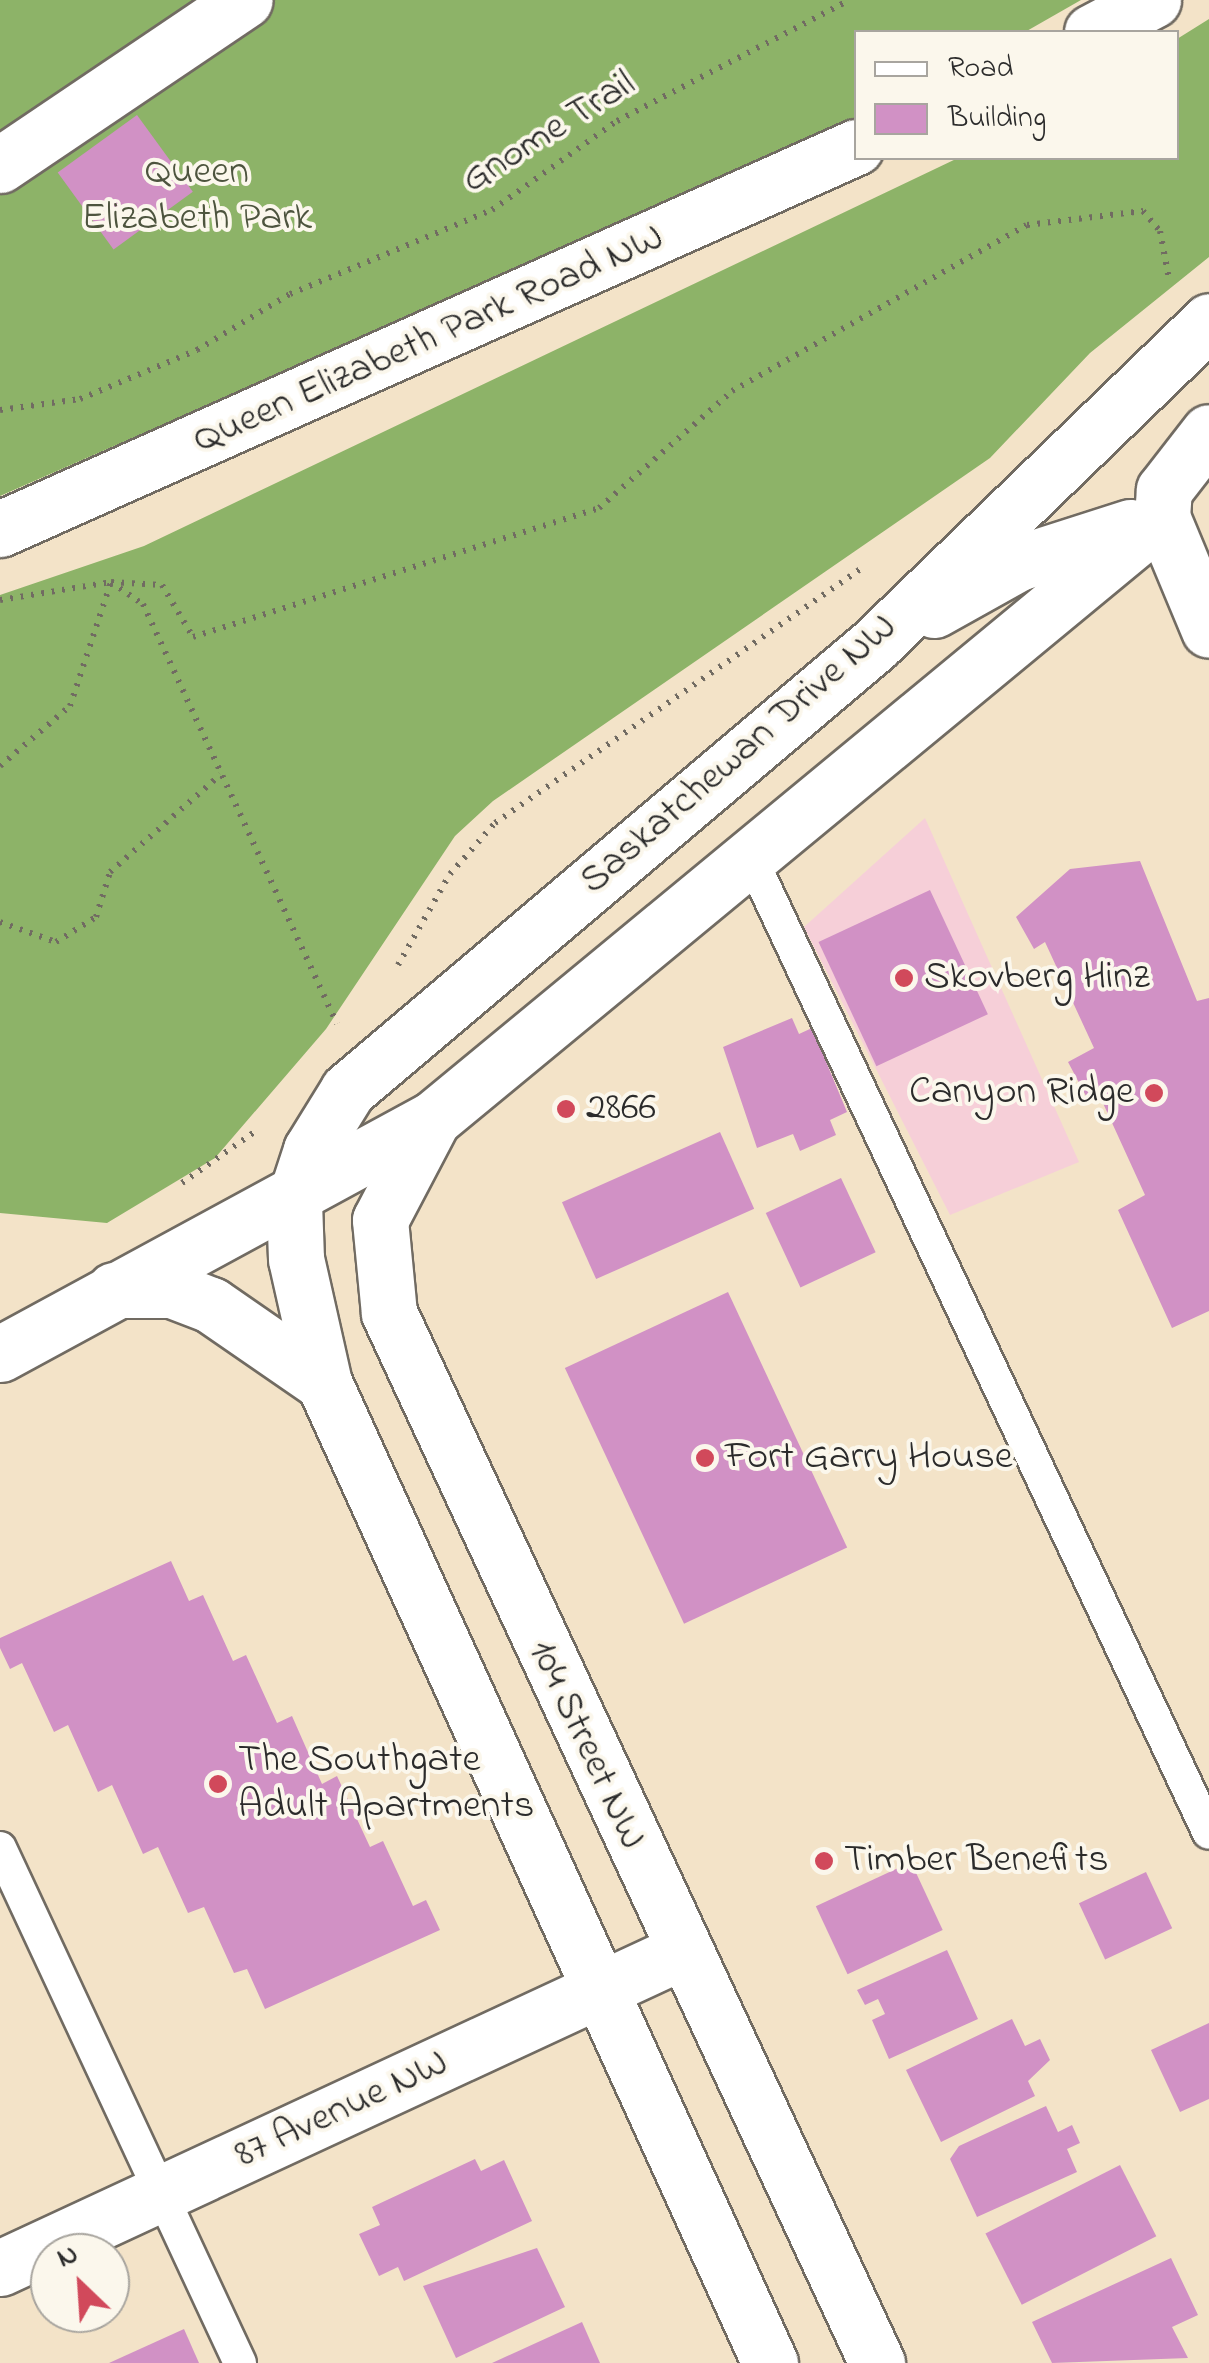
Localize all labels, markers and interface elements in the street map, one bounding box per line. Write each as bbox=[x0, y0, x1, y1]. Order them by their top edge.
legend bbox=[854, 30, 1179, 160]
text: Road bbox=[948, 47, 1013, 91]
street label: Gnome Trail bbox=[453, 61, 645, 205]
text: Building bbox=[948, 97, 1046, 141]
park label: Queen Elizabeth Park bbox=[82, 149, 312, 243]
street label: Queen Elizabeth Park Road NW bbox=[187, 214, 671, 466]
street label: Saskatchewan Drive NW bbox=[571, 604, 907, 906]
place label: Skovberg Hinz bbox=[924, 954, 1150, 1002]
marker: Skovberg Hinz bbox=[893, 967, 915, 989]
place label: Canyon Ridge bbox=[909, 1069, 1134, 1117]
marker: Canyon Ridge bbox=[1143, 1082, 1165, 1104]
place label: 2866 bbox=[586, 1085, 656, 1133]
marker: 2866 bbox=[555, 1098, 577, 1120]
place label: Fort Garry House bbox=[725, 1434, 1013, 1482]
marker: Fort Garry House bbox=[694, 1447, 716, 1469]
street label: 104 Street NW bbox=[517, 1633, 655, 1857]
place label: The Southgate Adult Apartments bbox=[238, 1737, 534, 1831]
marker: The Southgate Adult Apartments bbox=[207, 1773, 229, 1795]
place label: Timber Benefits bbox=[844, 1837, 1109, 1885]
marker: Timber Benefits bbox=[813, 1850, 835, 1872]
street label: 87 Avenue NW bbox=[228, 2040, 456, 2180]
north arrow bbox=[30, 2233, 130, 2333]
text: N bbox=[51, 2235, 85, 2280]

